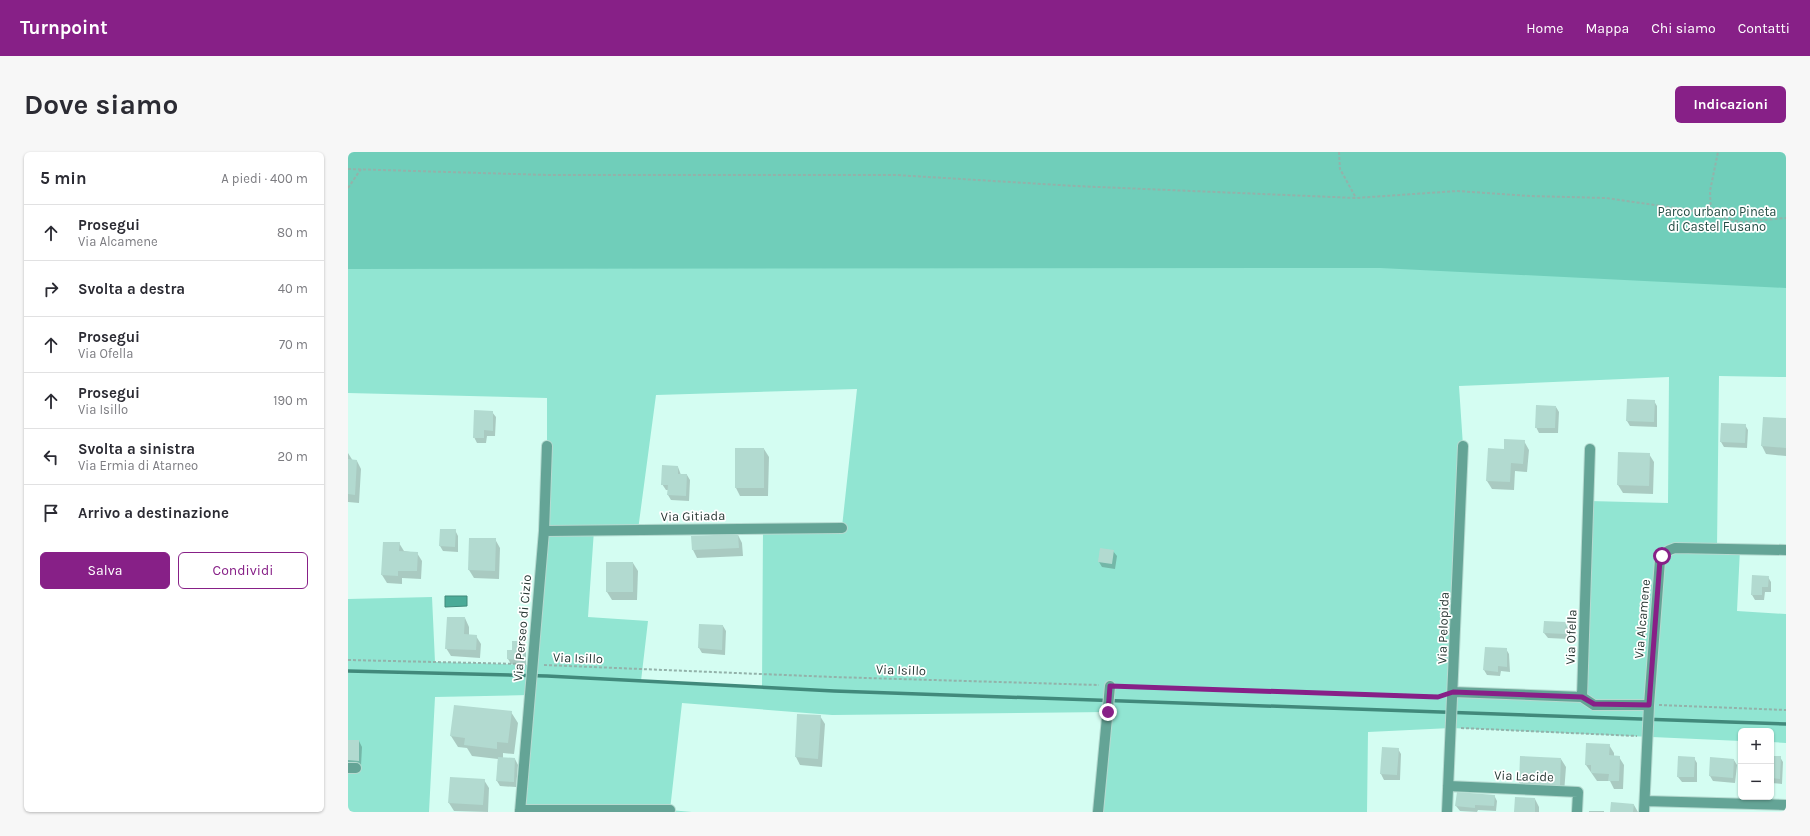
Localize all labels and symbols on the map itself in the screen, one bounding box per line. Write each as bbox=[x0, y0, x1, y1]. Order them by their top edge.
park label: Parco urbano Pineta di Castel Fusano bbox=[1657, 204, 1777, 234]
street label: Via Gitiada bbox=[661, 508, 725, 524]
route start bbox=[1653, 547, 1671, 565]
street label: Via Perseo di Cizio bbox=[510, 574, 534, 682]
street label: Via Alcamene bbox=[1631, 578, 1653, 659]
street label: Via Pelopida bbox=[1434, 592, 1452, 664]
street label: Via Ofella bbox=[1563, 609, 1579, 665]
street label: Via Isillo bbox=[553, 650, 603, 666]
street label: Via Isillo bbox=[876, 662, 926, 678]
route end bbox=[1099, 703, 1117, 721]
street label: Via Lacide bbox=[1494, 767, 1554, 785]

